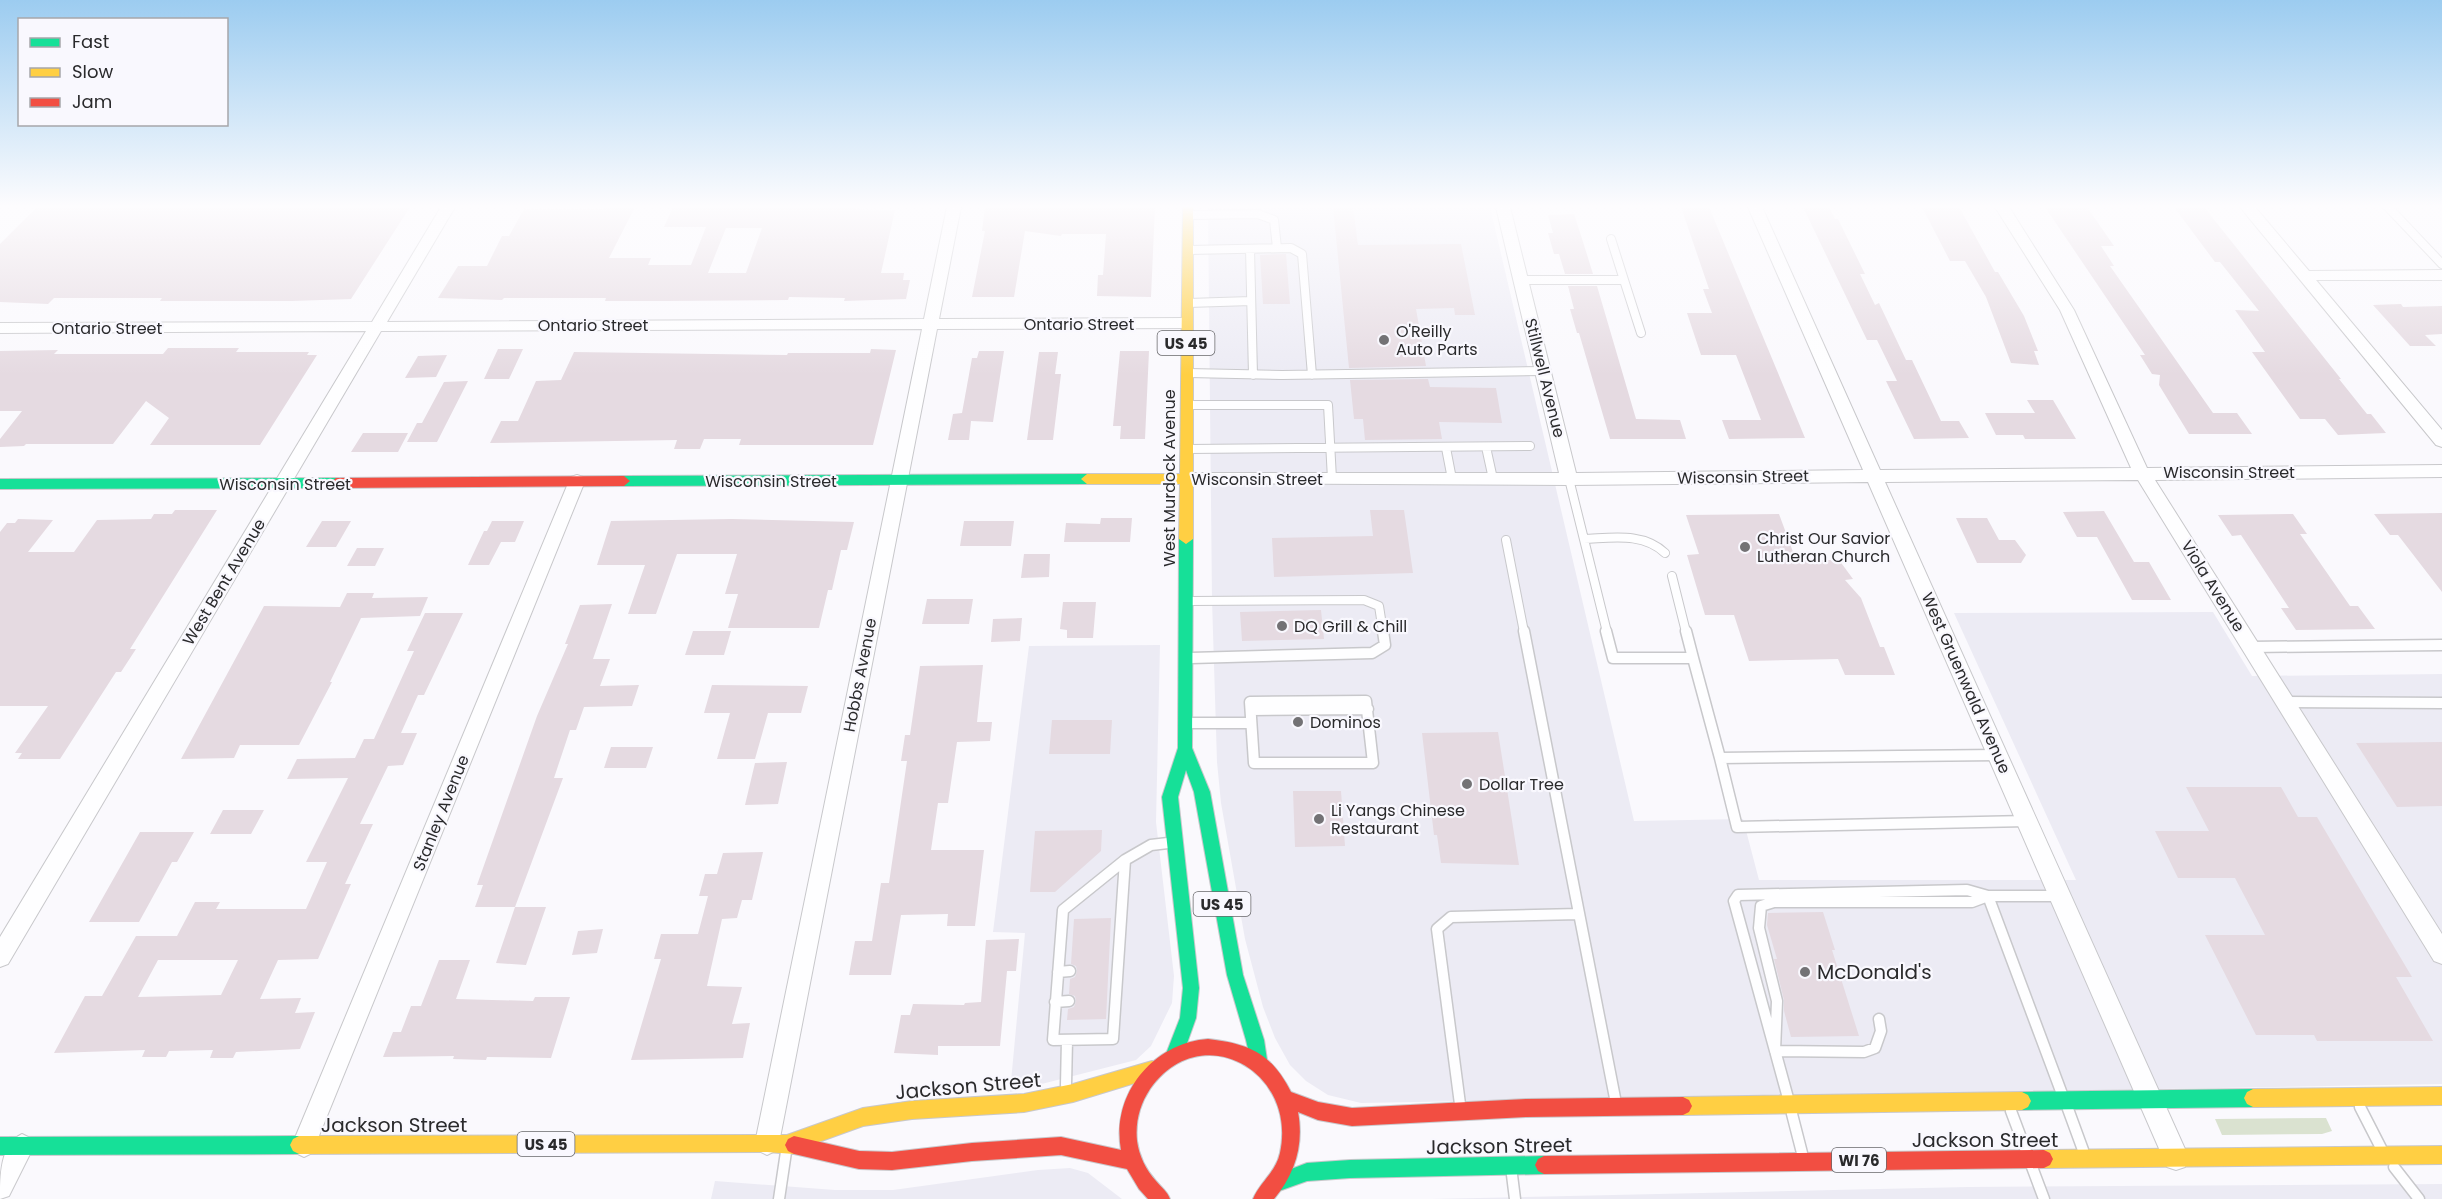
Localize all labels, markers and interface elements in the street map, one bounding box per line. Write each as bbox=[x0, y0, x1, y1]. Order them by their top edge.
legend bbox=[18, 18, 228, 126]
text: Fast bbox=[72, 29, 109, 54]
text: Slow bbox=[72, 59, 114, 84]
text: Jam bbox=[72, 89, 112, 114]
street label: Ontario Street bbox=[1024, 313, 1135, 336]
street label: Ontario Street bbox=[538, 314, 649, 337]
street label: Stillwell Avenue bbox=[1519, 316, 1571, 440]
street label: Ontario Street bbox=[52, 317, 163, 340]
place label: O'Reilly Auto Parts bbox=[1396, 320, 1478, 361]
road number: US 45 bbox=[1158, 331, 1214, 355]
marker: O'Reilly Auto Parts bbox=[1377, 333, 1391, 347]
street label: West Murdock Avenue bbox=[1158, 389, 1181, 567]
street label: Wisconsin Street bbox=[2163, 461, 2295, 484]
street label: Wisconsin Street bbox=[1677, 464, 1809, 490]
street label: Wisconsin Street bbox=[1191, 468, 1323, 491]
street label: Wisconsin Street bbox=[705, 470, 837, 493]
street label: Wisconsin Street bbox=[219, 473, 351, 496]
street label: West Bent Avenue bbox=[177, 514, 271, 650]
place label: Christ Our Savior Lutheran Church bbox=[1757, 527, 1890, 568]
street label: Viola Avenue bbox=[2176, 536, 2250, 636]
marker: Christ Our Savior Lutheran Church bbox=[1738, 540, 1752, 554]
street label: West Gruenwald Avenue bbox=[1916, 589, 2016, 777]
place label: DQ Grill & Chill bbox=[1294, 615, 1407, 638]
street label: Hobbs Avenue bbox=[838, 616, 882, 734]
marker: DQ Grill & Chill bbox=[1275, 619, 1289, 633]
place label: Dominos bbox=[1310, 711, 1381, 734]
marker: Dominos bbox=[1291, 715, 1305, 729]
street label: Stanley Avenue bbox=[407, 751, 475, 875]
place label: Dollar Tree bbox=[1479, 773, 1564, 796]
marker: Dollar Tree bbox=[1460, 777, 1474, 791]
place label: Li Yangs Chinese Restaurant bbox=[1331, 799, 1465, 840]
marker: Li Yangs Chinese Restaurant bbox=[1312, 812, 1326, 826]
road number: US 45 bbox=[1194, 892, 1250, 916]
place label: McDonald's bbox=[1817, 958, 1932, 986]
marker: McDonald's bbox=[1798, 965, 1812, 979]
street label: Jackson Street bbox=[894, 1066, 1042, 1106]
street label: Jackson Street bbox=[321, 1111, 467, 1139]
street label: Jackson Street bbox=[1912, 1126, 2058, 1154]
street label: Jackson Street bbox=[1426, 1131, 1572, 1161]
road number: US 45 bbox=[518, 1132, 574, 1156]
road number: WI 76 bbox=[1832, 1148, 1886, 1172]

